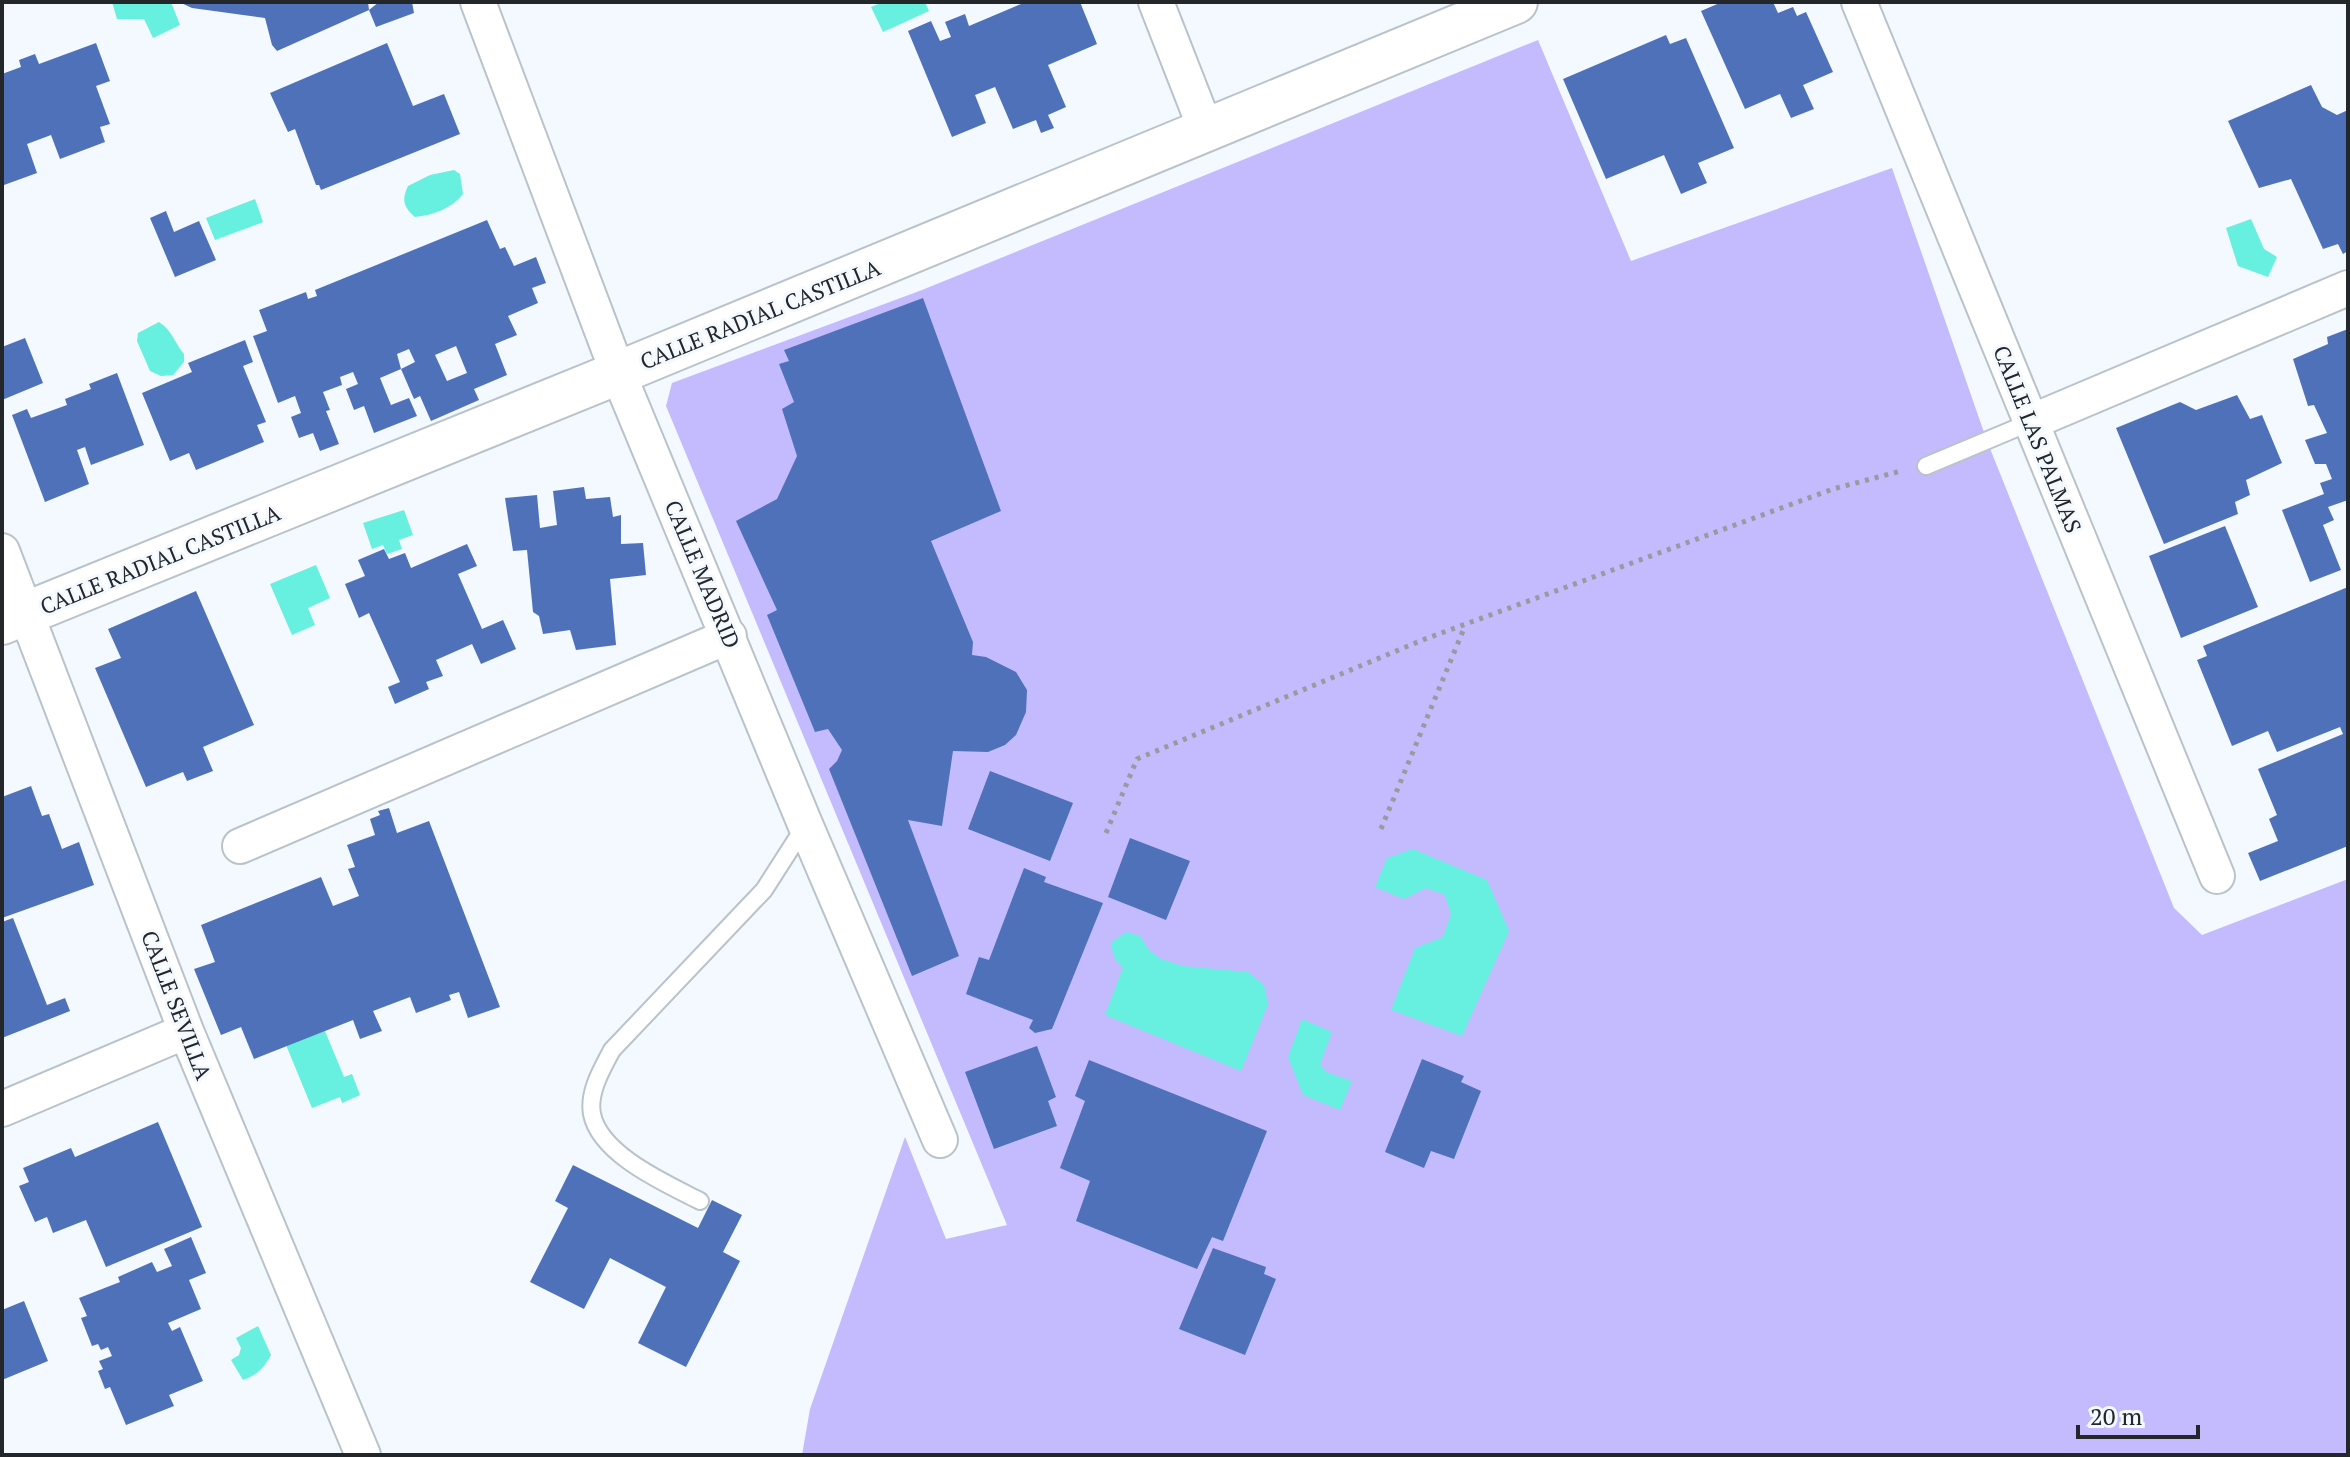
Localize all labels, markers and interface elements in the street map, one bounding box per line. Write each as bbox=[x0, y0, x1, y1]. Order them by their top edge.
street label: CALLE RADIAL CASTILLA bbox=[636, 252, 885, 376]
street label: CALLE LAS PALMAS bbox=[1987, 341, 2089, 537]
street label: CALLE MADRID bbox=[659, 496, 747, 652]
street label: CALLE RADIAL CASTILLA bbox=[36, 497, 285, 621]
street label: CALLE SEVILLA bbox=[135, 926, 219, 1085]
scale bar bbox=[2078, 1389, 2198, 1439]
text: 20 m bbox=[2090, 1400, 2142, 1432]

